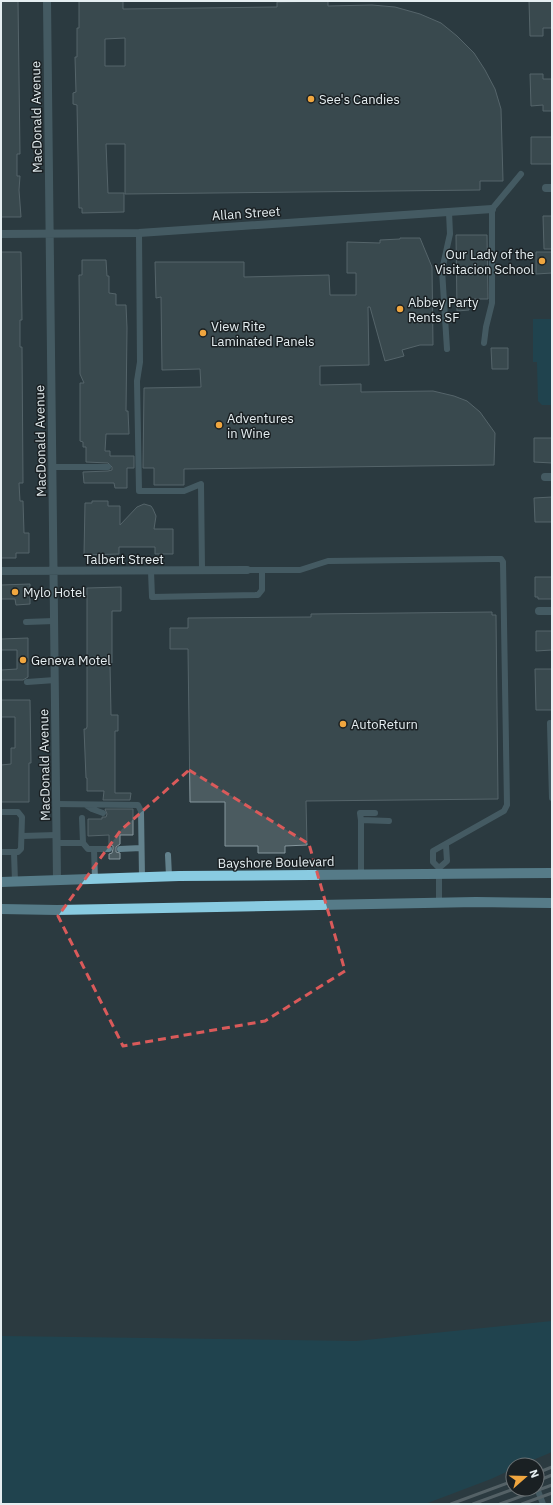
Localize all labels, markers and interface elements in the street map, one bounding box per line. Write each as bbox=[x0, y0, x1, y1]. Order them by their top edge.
street label: MacDonald Avenue bbox=[27, 61, 46, 173]
place label: See's Candies bbox=[319, 91, 400, 108]
marker: See's Candies bbox=[306, 94, 316, 104]
street label: Allan Street bbox=[211, 203, 281, 224]
place label: Our Lady of the Visitacion School bbox=[435, 246, 534, 278]
marker: Our Lady of the Visitacion School bbox=[537, 256, 547, 266]
place label: Abbey Party Rents SF bbox=[408, 294, 479, 326]
marker: Abbey Party Rents SF bbox=[395, 304, 405, 314]
place label: View Rite Laminated Panels bbox=[211, 318, 315, 350]
marker: View Rite Laminated Panels bbox=[198, 328, 208, 338]
street label: MacDonald Avenue bbox=[31, 385, 50, 497]
place label: Adventures in Wine bbox=[227, 410, 294, 442]
marker: Adventures in Wine bbox=[214, 420, 224, 430]
street label: Talbert Street bbox=[84, 551, 164, 568]
place label: Mylo Hotel bbox=[23, 584, 86, 601]
marker: Mylo Hotel bbox=[10, 587, 20, 597]
place label: Geneva Motel bbox=[31, 652, 111, 669]
marker: Geneva Motel bbox=[18, 655, 28, 665]
street label: MacDonald Avenue bbox=[35, 709, 54, 821]
place label: AutoReturn bbox=[351, 716, 418, 733]
marker: AutoReturn bbox=[338, 719, 348, 729]
street label: Bayshore Boulevard bbox=[217, 853, 335, 872]
north arrow bbox=[505, 1457, 545, 1497]
text: N bbox=[526, 1467, 542, 1480]

